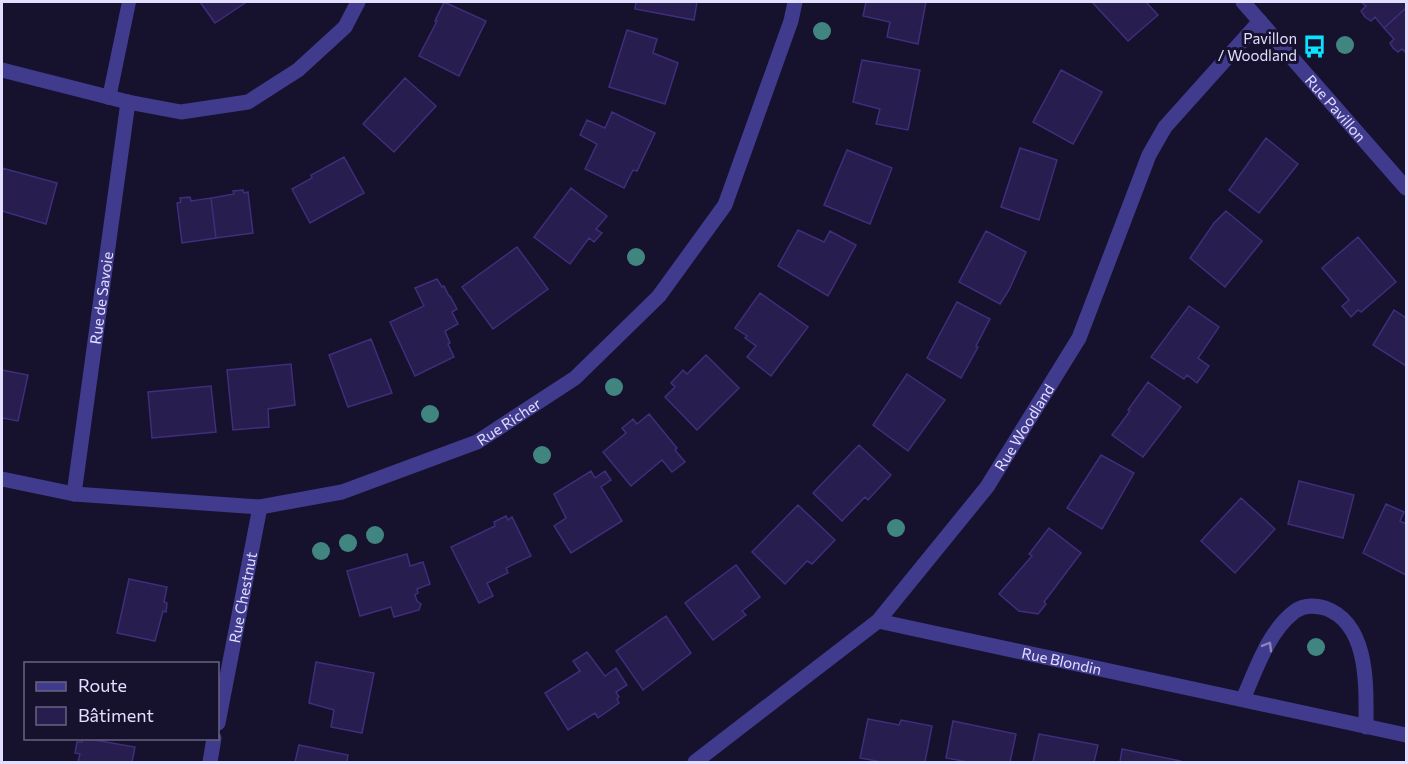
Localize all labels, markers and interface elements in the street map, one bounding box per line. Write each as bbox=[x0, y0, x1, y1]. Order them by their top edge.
place label: Pavillon / Woodland bbox=[1218, 29, 1297, 64]
bus stop icon: Pavillon / Woodland bbox=[1302, 34, 1328, 60]
street label: Rue Pavillon bbox=[1302, 71, 1370, 145]
street label: Rue de Savoie bbox=[86, 250, 116, 345]
street label: Rue Woodland bbox=[990, 380, 1058, 474]
street label: Rue Richer bbox=[473, 394, 544, 449]
street label: Rue Chestnut bbox=[225, 550, 260, 644]
one-way arrow bbox=[1261, 642, 1272, 652]
street label: Rue Blondin bbox=[1020, 643, 1103, 678]
legend bbox=[24, 662, 219, 740]
text: Route bbox=[78, 674, 127, 696]
text: Bâtiment bbox=[78, 704, 154, 726]

